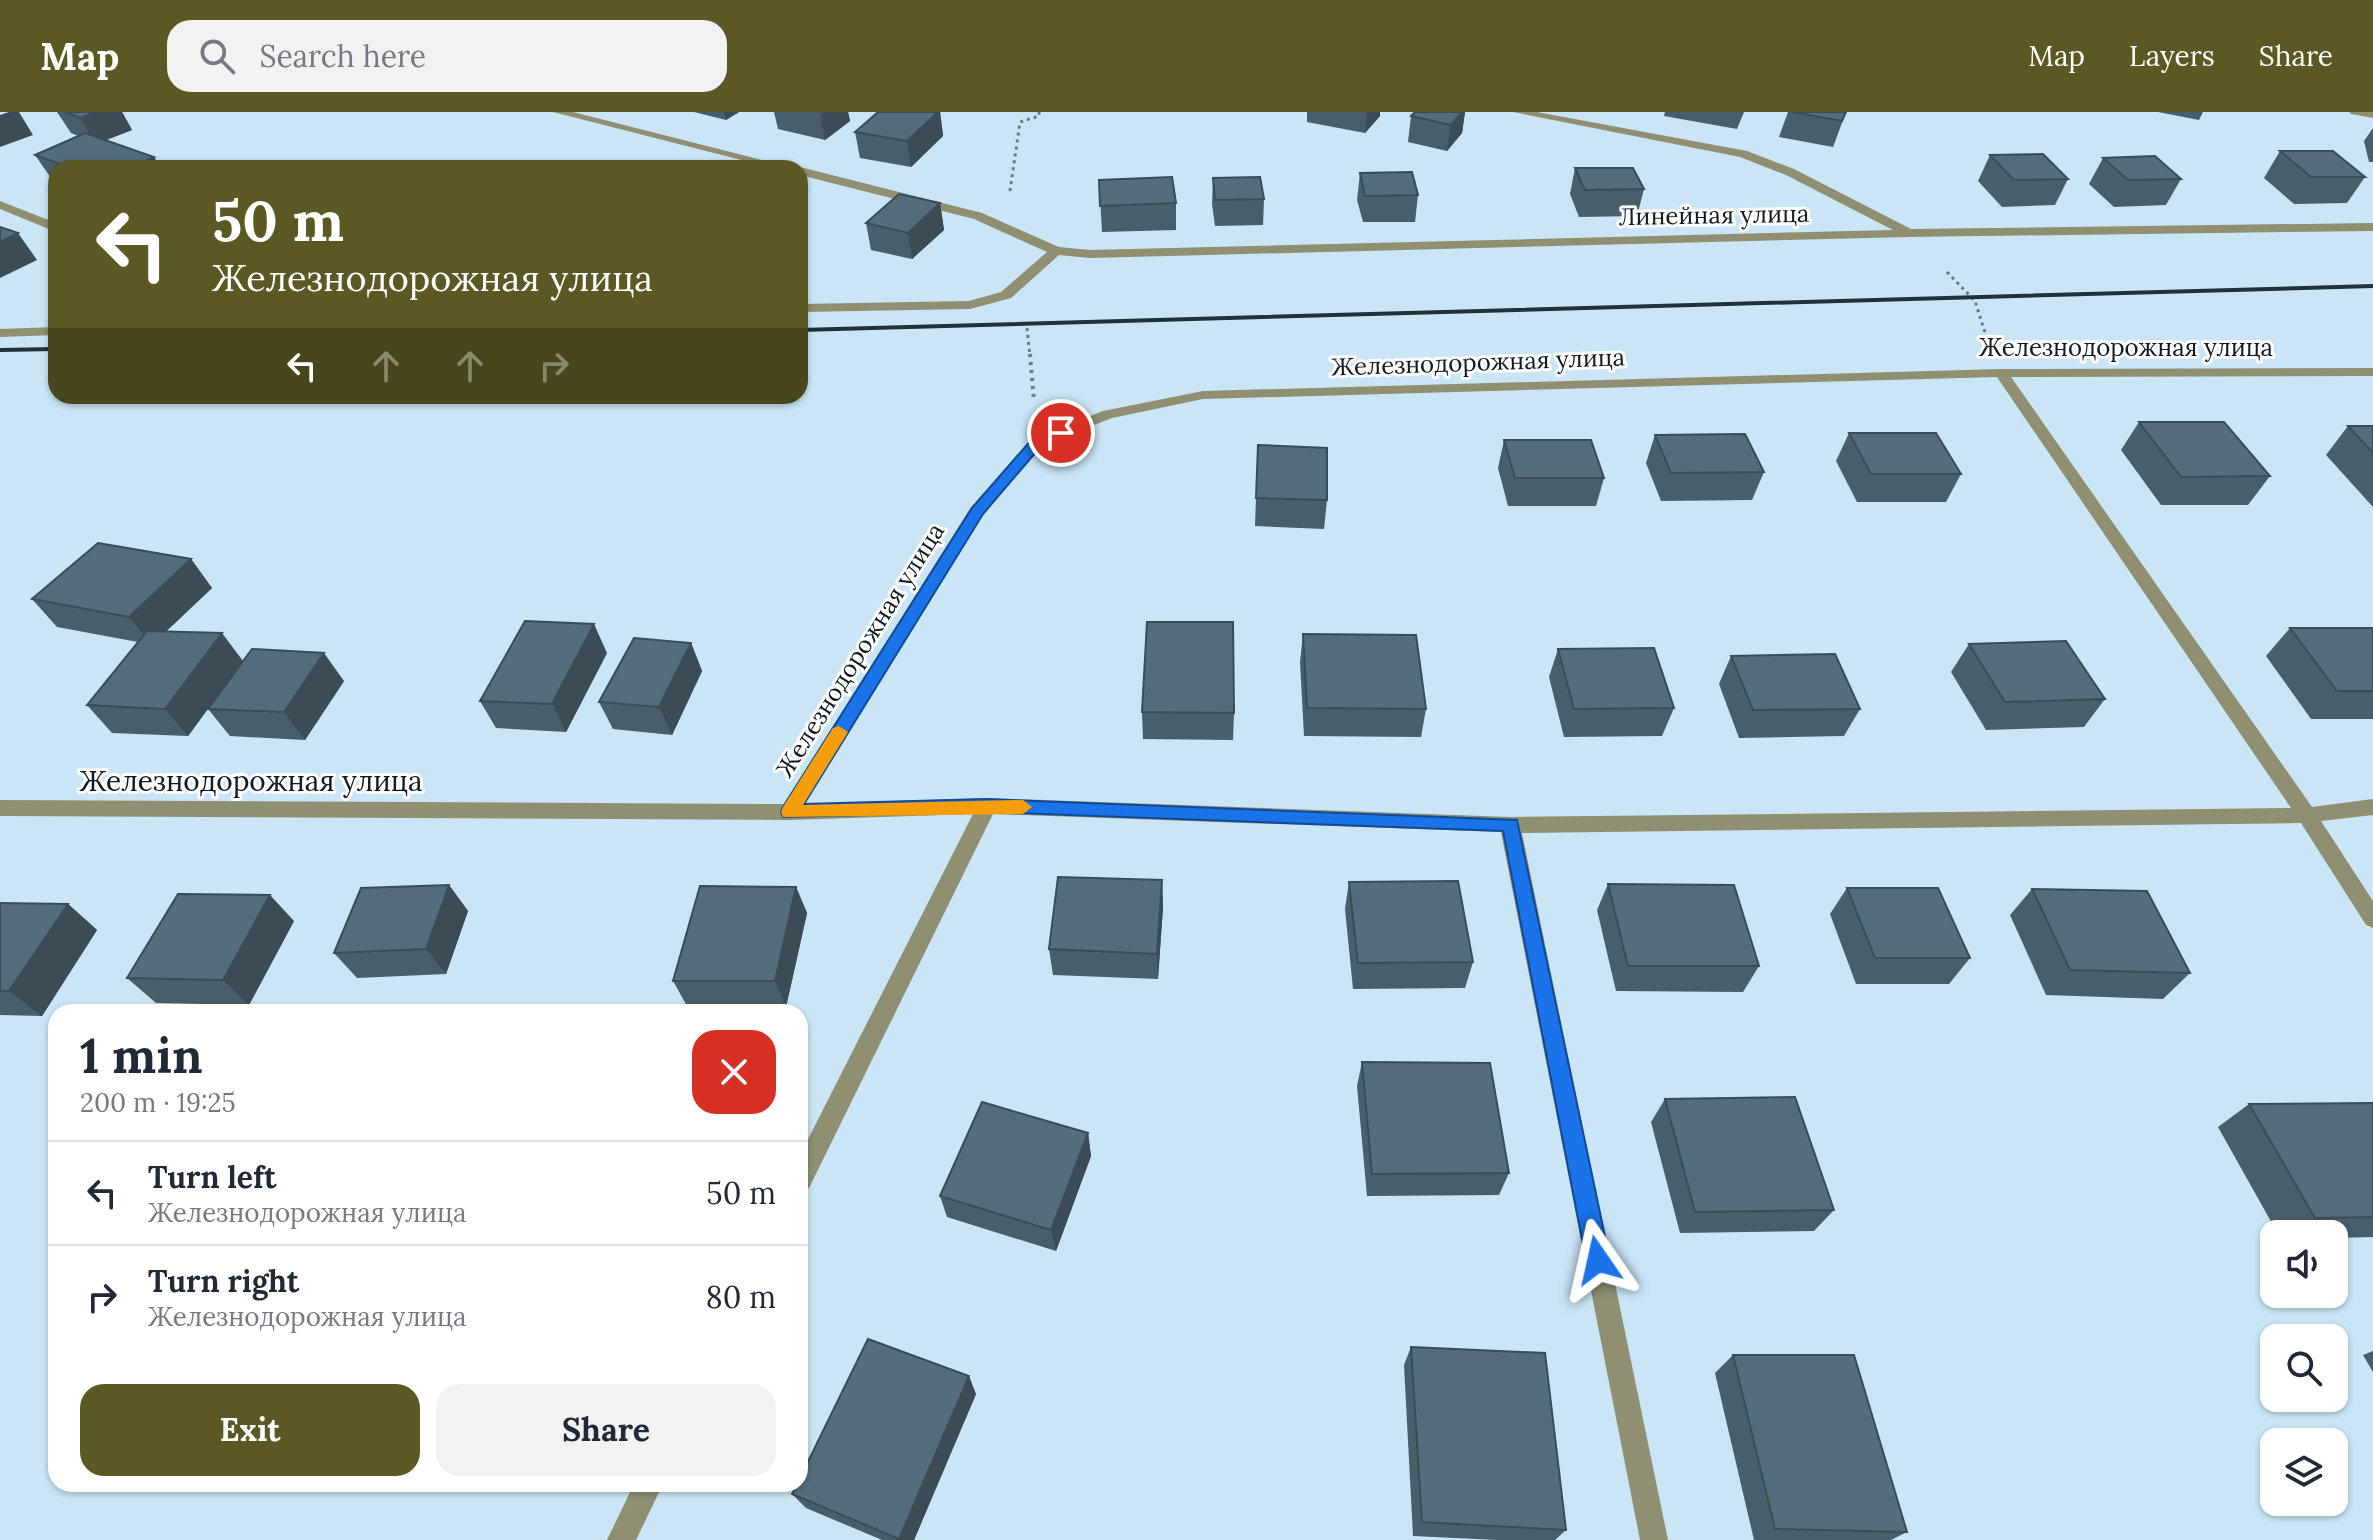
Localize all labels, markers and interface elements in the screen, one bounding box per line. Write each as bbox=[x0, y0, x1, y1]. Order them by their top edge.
search box bbox=[167, 20, 727, 92]
text: Map bbox=[40, 32, 119, 80]
icon: search bbox=[195, 34, 239, 78]
text: Search here bbox=[259, 37, 426, 75]
text: Map bbox=[2028, 38, 2085, 74]
text: Layers bbox=[2129, 38, 2215, 74]
text: Share bbox=[2259, 38, 2333, 74]
text: 50 m bbox=[212, 185, 344, 256]
icon: left bbox=[80, 192, 184, 296]
street label: Линейная улица bbox=[1619, 198, 1809, 232]
text: Железнодорожная улица bbox=[212, 255, 653, 301]
street label: Железнодорожная улица bbox=[1979, 332, 2273, 363]
street label: Железнодорожная улица bbox=[1331, 341, 1625, 383]
icon: left bbox=[280, 344, 324, 388]
icon: ahead bbox=[364, 344, 408, 388]
icon: ahead bbox=[448, 344, 492, 388]
icon: right bbox=[532, 344, 576, 388]
pin bbox=[1027, 399, 1095, 467]
icon: arrive bbox=[1039, 411, 1083, 455]
street label: Железнодорожная улица bbox=[769, 517, 951, 783]
street label: Железнодорожная улица bbox=[80, 763, 422, 799]
text: 1 min bbox=[80, 1025, 203, 1086]
button: close bbox=[692, 1030, 776, 1114]
text: 200 m · 19:25 bbox=[80, 1086, 236, 1119]
text: Turn left bbox=[148, 1158, 276, 1196]
icon: left bbox=[80, 1171, 124, 1215]
text: 50 m bbox=[706, 1174, 776, 1212]
text: Железнодорожная улица bbox=[148, 1196, 466, 1229]
position arrow bbox=[1556, 1218, 1640, 1302]
map controls bbox=[2260, 1220, 2348, 1516]
button: sound bbox=[2260, 1220, 2348, 1308]
text: Turn right bbox=[148, 1262, 299, 1300]
icon: right bbox=[80, 1275, 124, 1319]
text: 80 m bbox=[706, 1278, 776, 1316]
text: Железнодорожная улица bbox=[148, 1300, 466, 1333]
button: search bbox=[2260, 1324, 2348, 1412]
button: Exit bbox=[80, 1384, 420, 1476]
button: Share bbox=[436, 1384, 776, 1476]
button: layers bbox=[2260, 1428, 2348, 1516]

